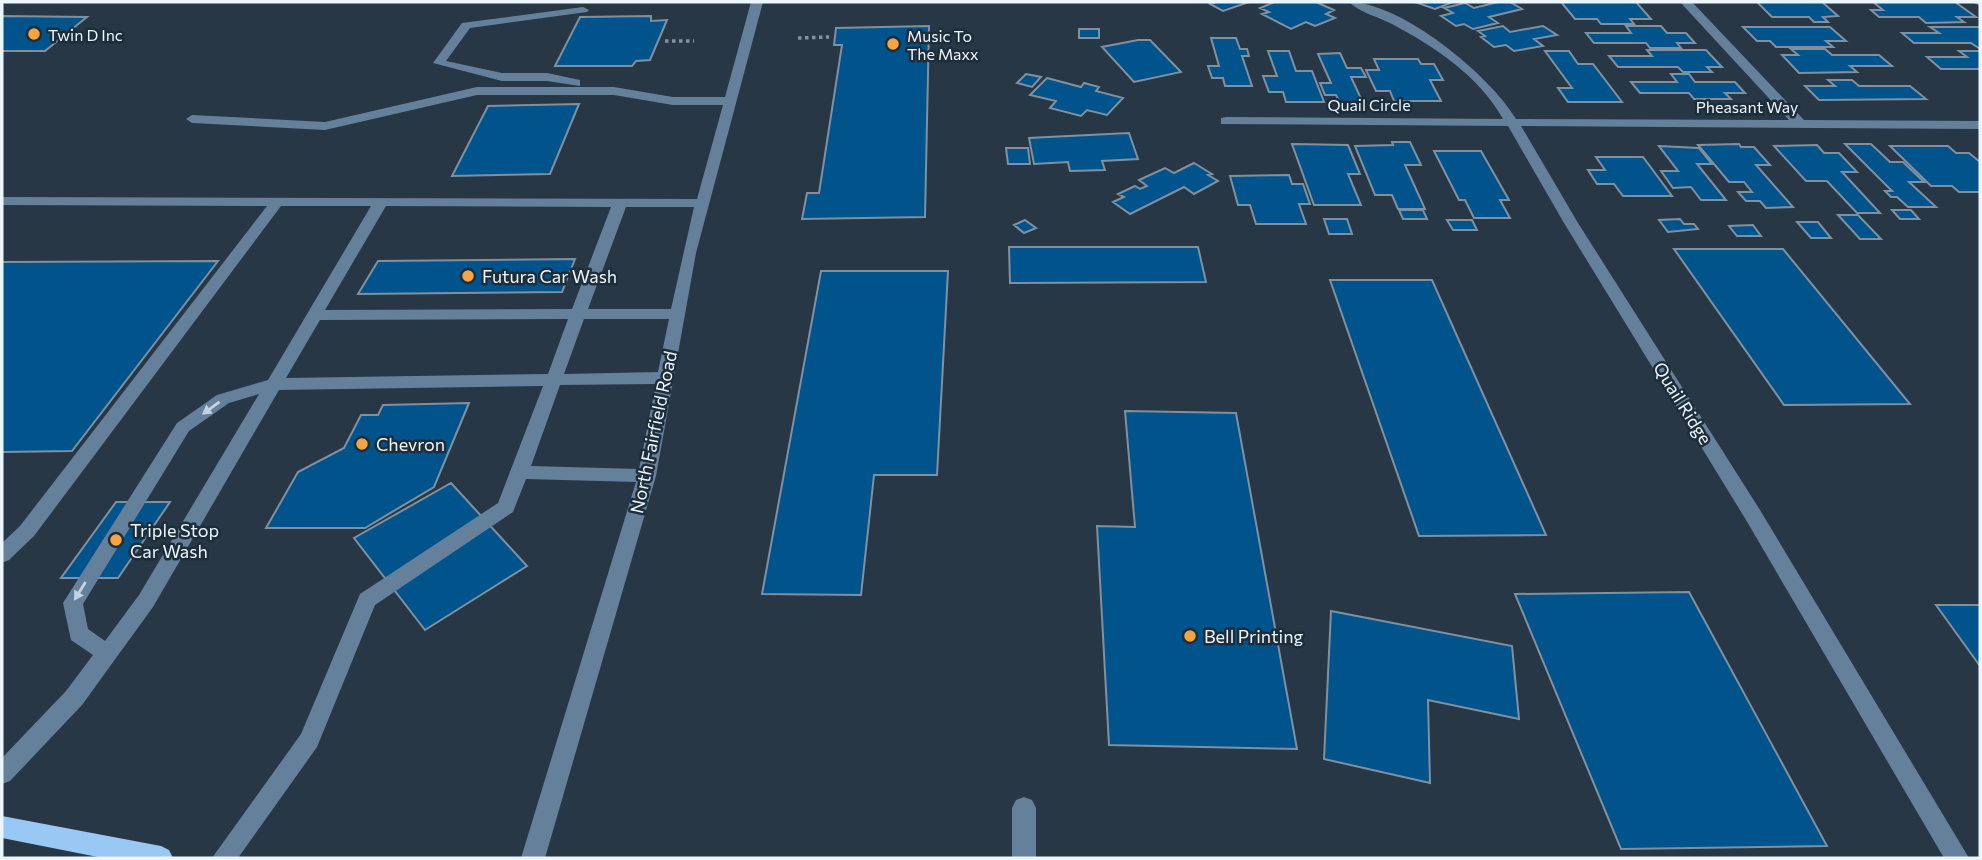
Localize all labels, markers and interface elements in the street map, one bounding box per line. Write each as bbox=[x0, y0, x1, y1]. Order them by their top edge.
place label: Twin D Inc bbox=[48, 25, 123, 44]
marker: Twin D Inc bbox=[26, 26, 42, 42]
place label: Music To The Maxx bbox=[907, 26, 979, 63]
marker: Music To The Maxx bbox=[885, 36, 901, 52]
street label: Quail Circle bbox=[1327, 95, 1411, 114]
street label: Pheasant Way bbox=[1696, 97, 1798, 116]
place label: Futura Car Wash bbox=[482, 265, 617, 287]
marker: Futura Car Wash bbox=[460, 268, 476, 284]
street label: North Fairfield Road bbox=[625, 349, 681, 515]
street label: Quail Ridge bbox=[1649, 358, 1717, 448]
one-way arrow bbox=[202, 400, 220, 414]
place label: Chevron bbox=[376, 433, 445, 455]
marker: Chevron bbox=[354, 436, 370, 452]
place label: Triple Stop Car Wash bbox=[130, 519, 219, 562]
marker: Triple Stop Car Wash bbox=[108, 532, 124, 548]
one-way arrow bbox=[73, 581, 86, 601]
place label: Bell Printing bbox=[1204, 625, 1303, 647]
marker: Bell Printing bbox=[1182, 628, 1198, 644]

